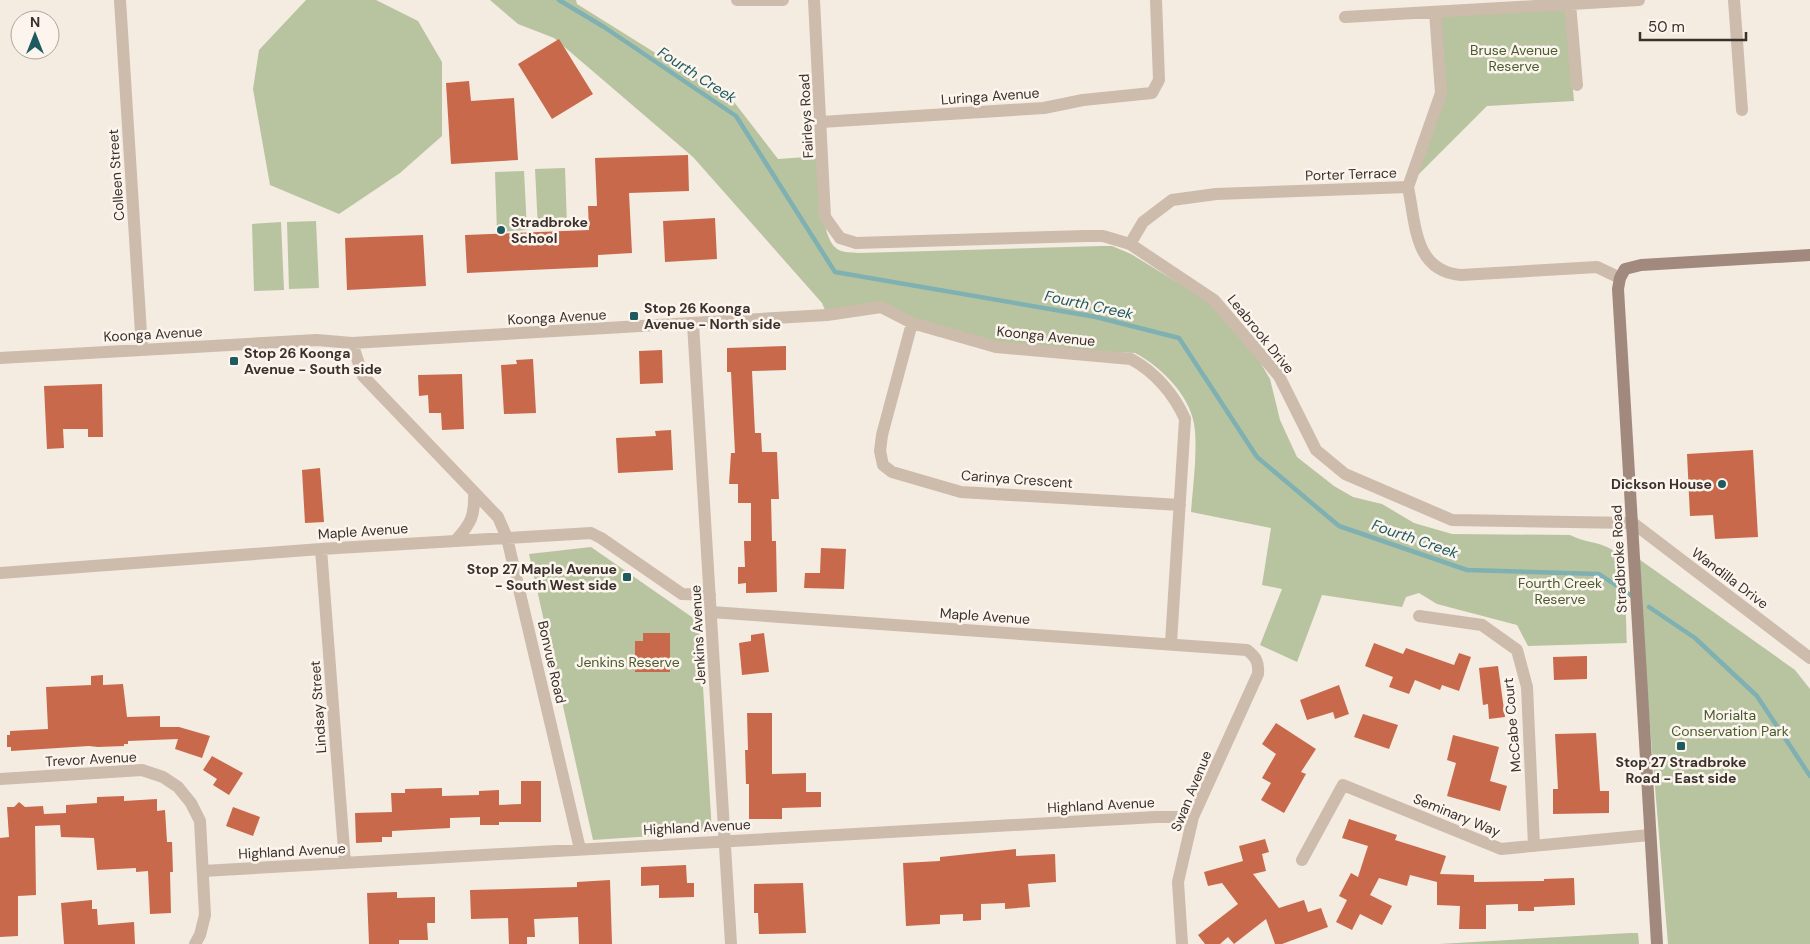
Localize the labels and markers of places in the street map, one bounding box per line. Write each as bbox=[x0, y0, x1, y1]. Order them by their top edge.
place label: Stradbroke School bbox=[511, 213, 588, 247]
marker: Stradbroke School bbox=[495, 224, 507, 236]
place label: Stop 26 Koonga Avenue - North side bbox=[644, 299, 781, 333]
marker: Stop 26 Koonga Avenue - North side bbox=[628, 310, 640, 322]
place label: Stop 26 Koonga Avenue - South side bbox=[244, 344, 382, 378]
marker: Stop 26 Koonga Avenue - South side bbox=[228, 355, 240, 367]
place label: Dickson House bbox=[1611, 475, 1712, 493]
marker: Dickson House bbox=[1716, 478, 1728, 490]
place label: Stop 27 Maple Avenue - South West side bbox=[467, 560, 617, 594]
marker: Stop 27 Maple Avenue - South West side bbox=[621, 571, 633, 583]
marker: Stop 27 Stradbroke Road - East side bbox=[1675, 740, 1687, 752]
place label: Stop 27 Stradbroke Road - East side bbox=[1615, 753, 1747, 787]

